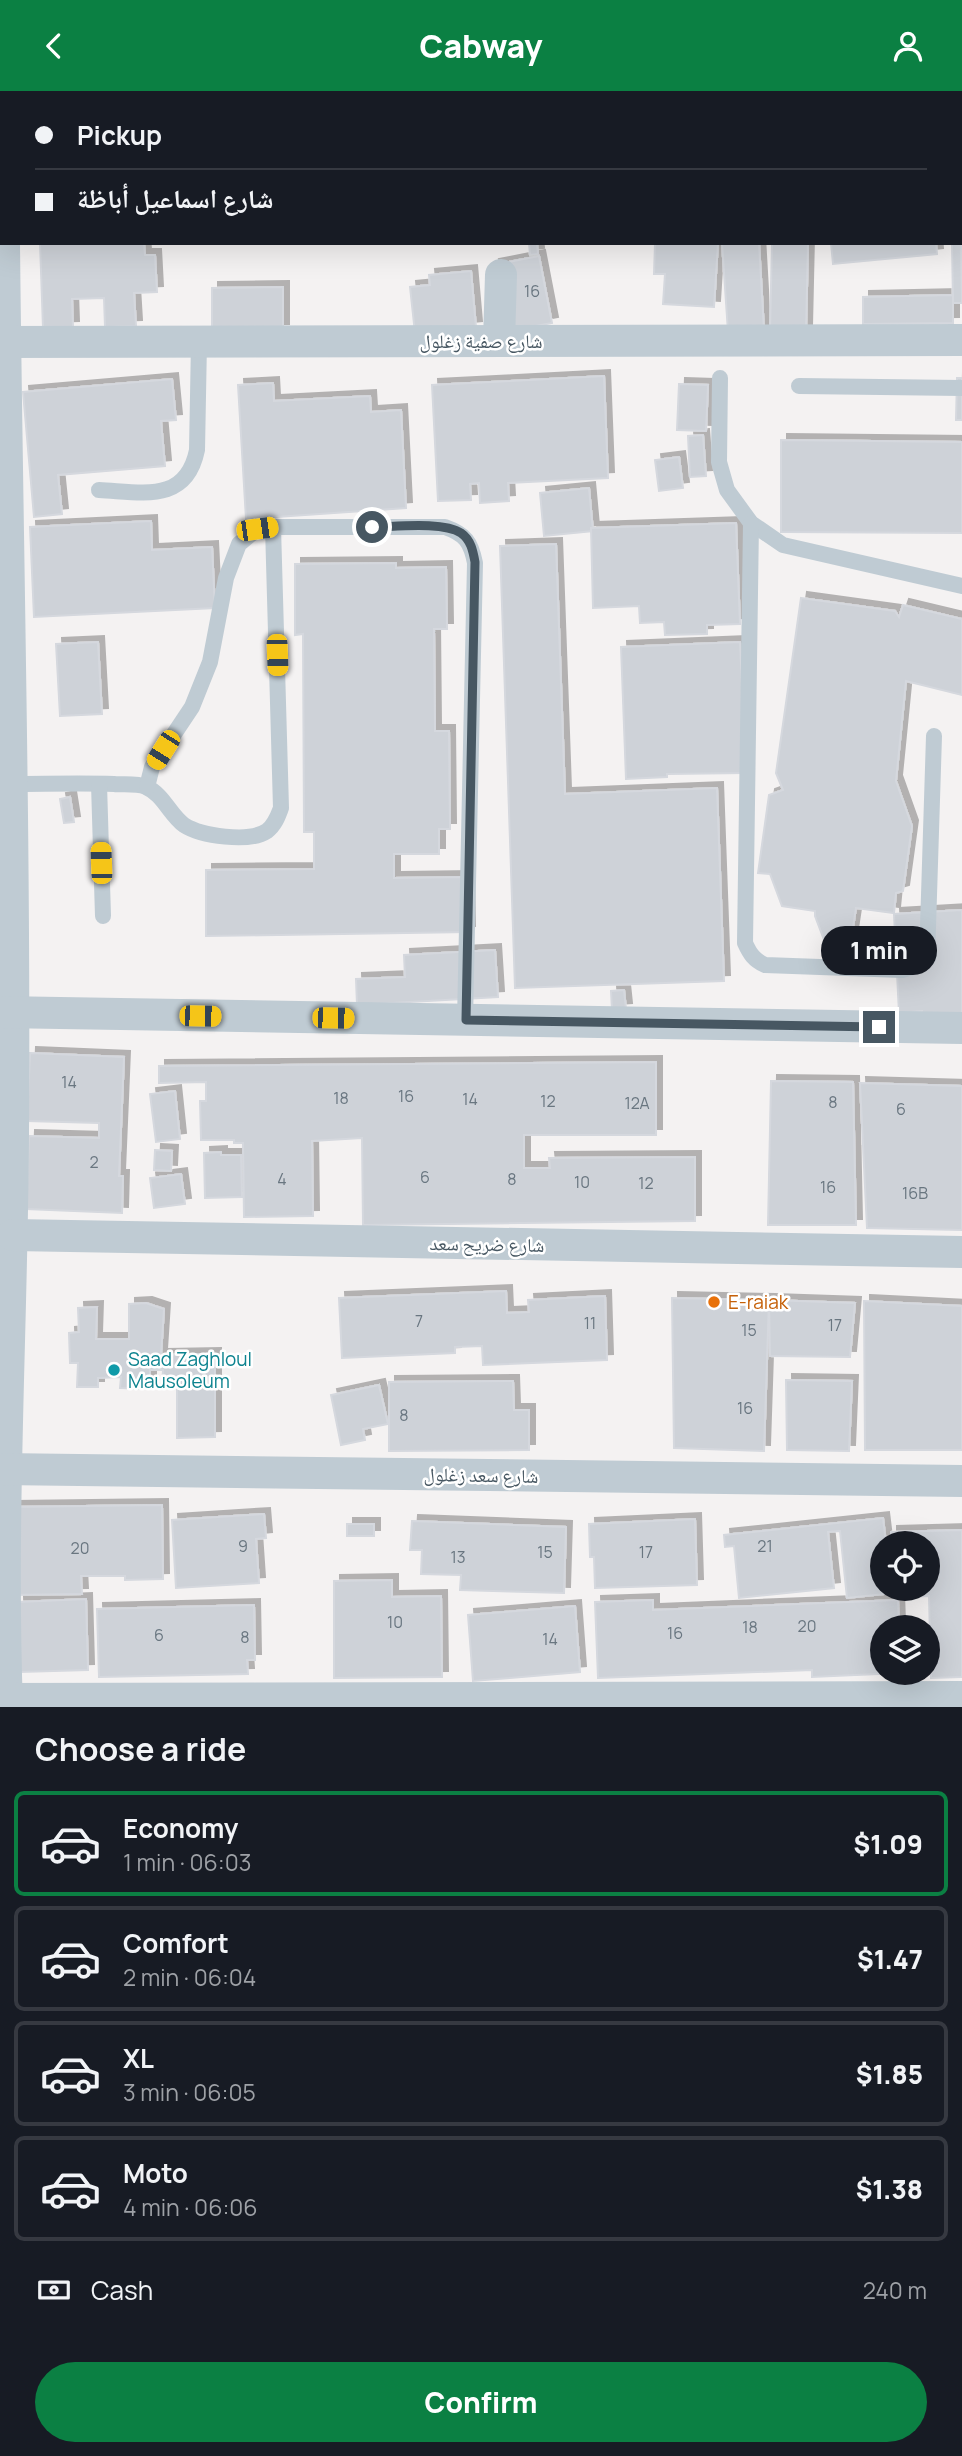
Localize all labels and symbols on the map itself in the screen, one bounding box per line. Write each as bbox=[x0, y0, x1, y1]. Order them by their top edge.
house number: 16 bbox=[524, 280, 540, 302]
street label: شارع صفية زغلول bbox=[419, 328, 543, 354]
route start bbox=[356, 511, 388, 543]
car bbox=[235, 516, 280, 542]
car bbox=[266, 634, 289, 676]
car bbox=[143, 727, 184, 773]
car bbox=[90, 842, 113, 884]
callout: 1 min bbox=[821, 925, 937, 975]
car bbox=[179, 1005, 222, 1027]
car bbox=[312, 1007, 355, 1029]
route end bbox=[863, 1011, 895, 1043]
house number: 14 bbox=[61, 1071, 77, 1093]
house number: 16 bbox=[398, 1085, 414, 1107]
house number: 18 bbox=[333, 1087, 349, 1109]
house number: 14 bbox=[462, 1088, 478, 1110]
house number: 12 bbox=[540, 1090, 556, 1112]
house number: 8 bbox=[828, 1091, 838, 1113]
house number: 12A bbox=[624, 1092, 650, 1114]
house number: 6 bbox=[896, 1098, 906, 1120]
house number: 2 bbox=[89, 1151, 99, 1173]
house number: 6 bbox=[420, 1166, 430, 1188]
house number: 4 bbox=[277, 1168, 287, 1190]
house number: 8 bbox=[507, 1168, 517, 1190]
house number: 10 bbox=[574, 1171, 590, 1193]
house number: 12 bbox=[638, 1172, 654, 1194]
house number: 16 bbox=[820, 1176, 836, 1198]
house number: 16B bbox=[902, 1182, 928, 1204]
street label: شارع ضريح سعد bbox=[429, 1230, 545, 1258]
place label: E-raiak bbox=[728, 1289, 789, 1315]
marker: E-raiak bbox=[706, 1294, 722, 1310]
house number: 7 bbox=[415, 1310, 423, 1332]
house number: 11 bbox=[584, 1312, 596, 1334]
house number: 17 bbox=[828, 1314, 842, 1336]
house number: 15 bbox=[741, 1319, 757, 1341]
place label: Saad Zaghloul Mausoleum bbox=[128, 1346, 252, 1394]
marker: Saad Zaghloul Mausoleum bbox=[106, 1362, 122, 1378]
house number: 16 bbox=[737, 1397, 753, 1419]
house number: 8 bbox=[399, 1404, 409, 1426]
street label: شارع سعد زغلول bbox=[423, 1461, 539, 1489]
house number: 9 bbox=[238, 1535, 248, 1557]
house number: 21 bbox=[757, 1535, 773, 1557]
house number: 20 bbox=[71, 1537, 89, 1559]
house number: 15 bbox=[537, 1541, 553, 1563]
house number: 17 bbox=[639, 1541, 653, 1563]
house number: 13 bbox=[450, 1546, 466, 1568]
house number: 10 bbox=[387, 1611, 403, 1633]
house number: 20 bbox=[798, 1615, 816, 1637]
house number: 18 bbox=[742, 1616, 758, 1638]
house number: 16 bbox=[667, 1622, 683, 1644]
house number: 6 bbox=[154, 1624, 164, 1646]
house number: 8 bbox=[240, 1626, 250, 1648]
house number: 14 bbox=[542, 1628, 558, 1650]

